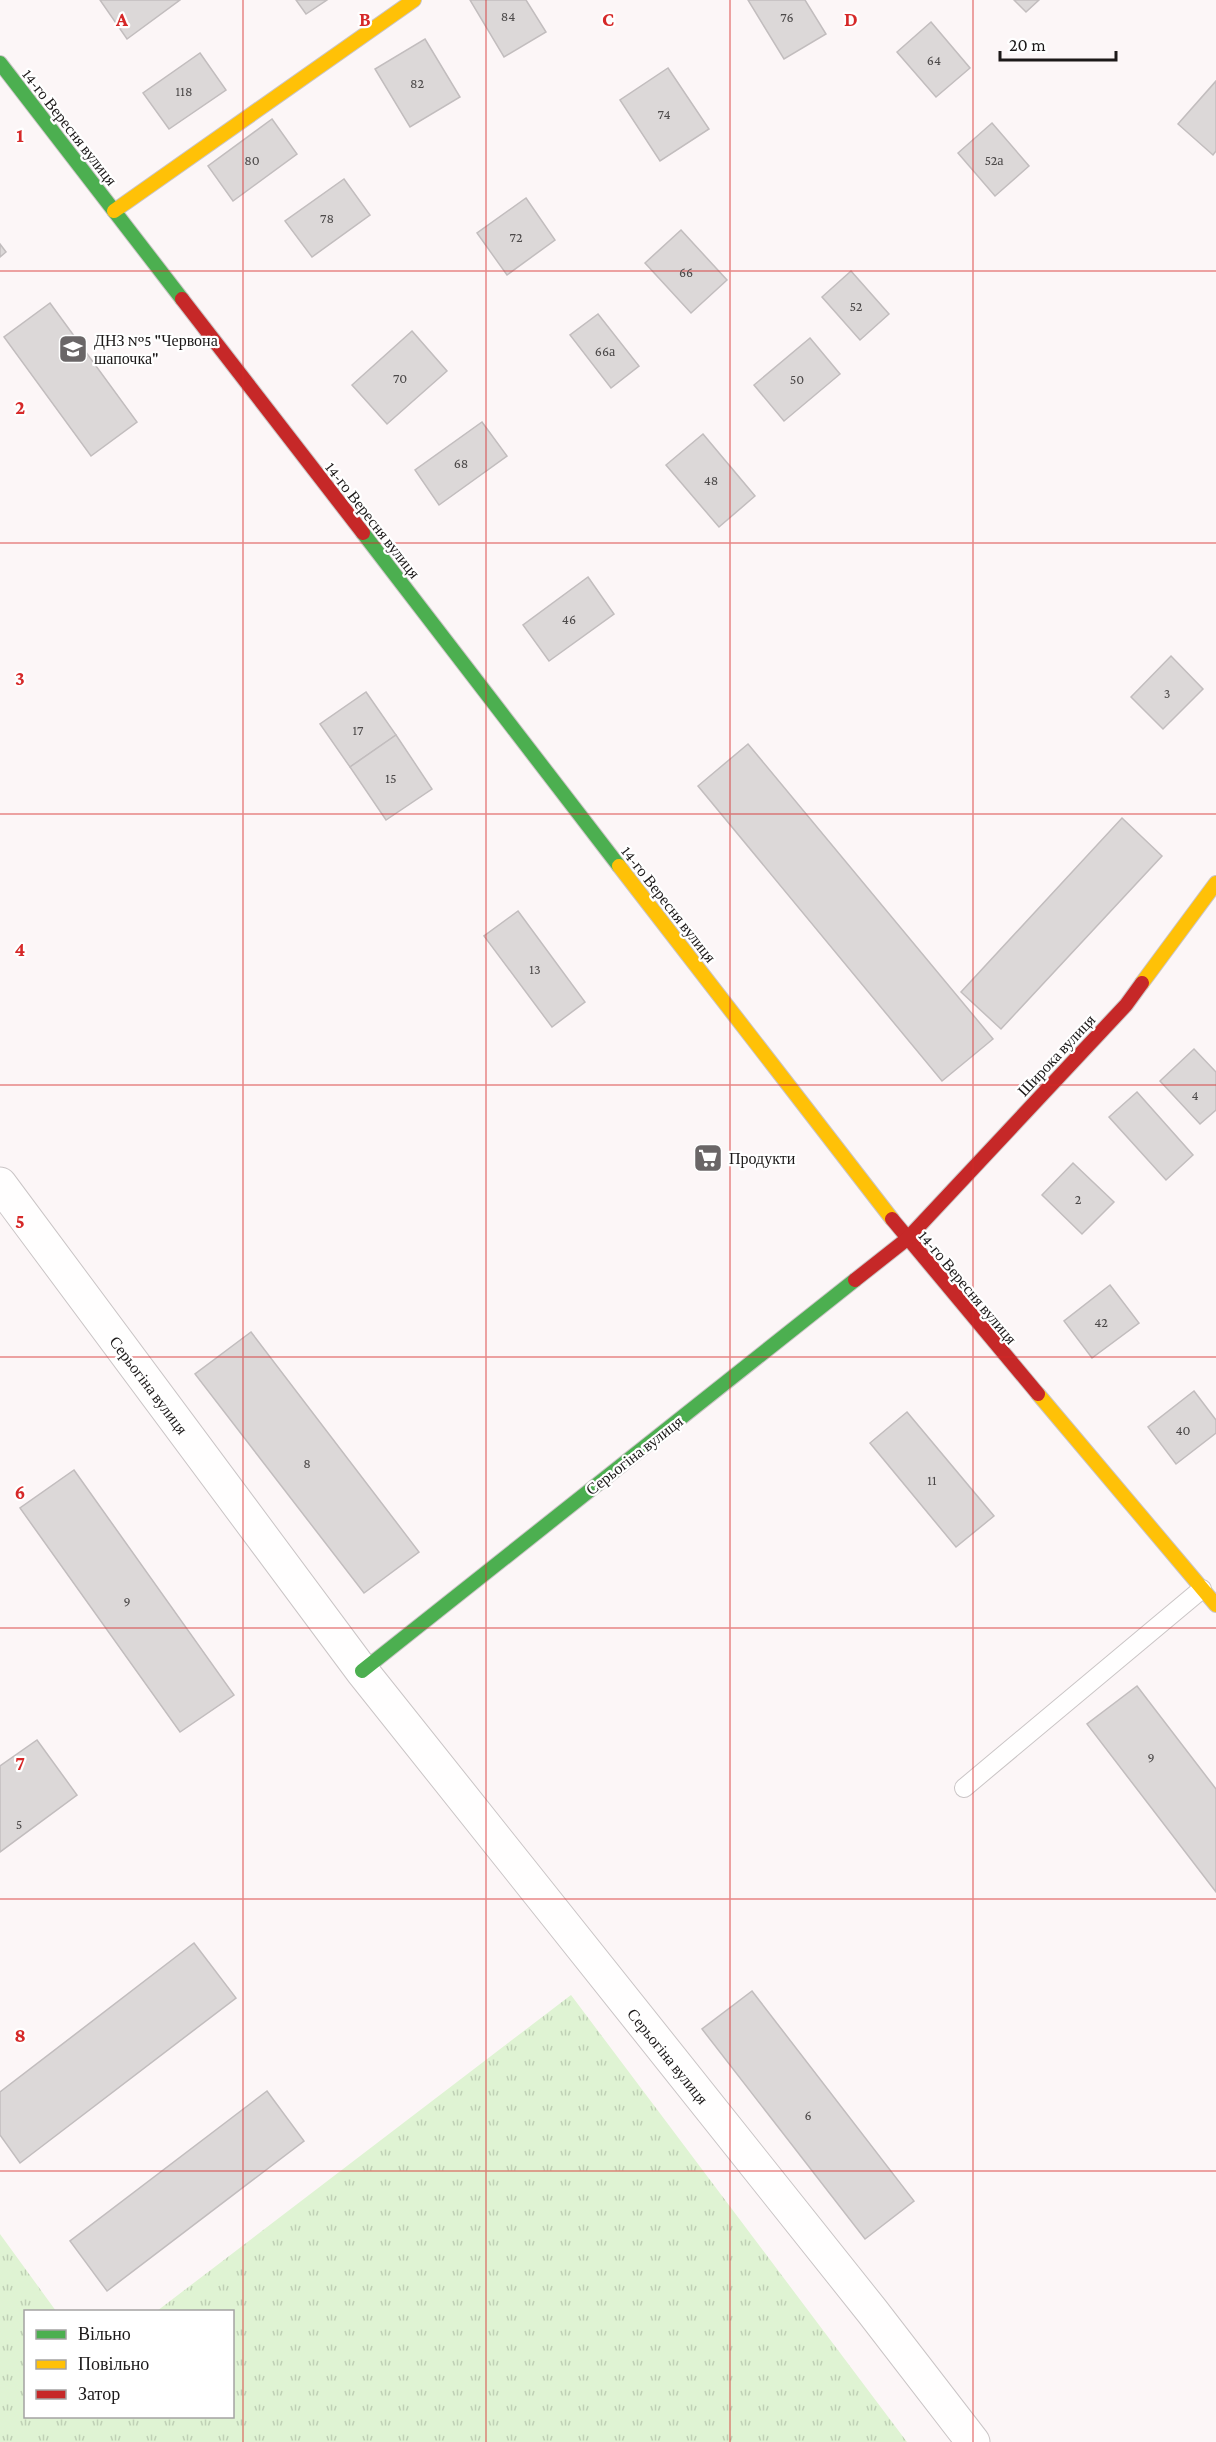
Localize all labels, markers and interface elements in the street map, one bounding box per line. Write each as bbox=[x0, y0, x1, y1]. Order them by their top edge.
text: A bbox=[115, 8, 129, 30]
text: B bbox=[359, 8, 371, 30]
house number: 84 bbox=[501, 8, 515, 24]
text: C bbox=[602, 8, 614, 30]
text: D bbox=[844, 8, 858, 30]
house number: 76 bbox=[780, 9, 794, 25]
scale bar bbox=[1000, 24, 1116, 62]
text: 20 m bbox=[1009, 35, 1046, 55]
house number: 64 bbox=[927, 52, 941, 68]
street label: 14-го Вересня вулиця bbox=[19, 65, 121, 189]
house number: 82 bbox=[410, 75, 424, 91]
house number: 118 bbox=[176, 83, 192, 99]
house number: 74 bbox=[657, 106, 671, 122]
house number: 80 bbox=[244, 152, 260, 168]
house number: 52а bbox=[984, 152, 1004, 168]
house number: 78 bbox=[320, 210, 334, 226]
house number: 72 bbox=[509, 229, 523, 245]
house number: 66 bbox=[679, 264, 693, 280]
house number: 52 bbox=[850, 298, 863, 314]
place label: ДНЗ №5 "Червона шапочка" bbox=[94, 332, 218, 367]
school or university icon: ДНЗ №5 "Червона шапочка" bbox=[57, 333, 89, 365]
house number: 66а bbox=[595, 343, 616, 359]
house number: 70 bbox=[393, 370, 407, 386]
house number: 50 bbox=[790, 371, 804, 387]
text: 2 bbox=[15, 396, 25, 418]
house number: 68 bbox=[454, 455, 468, 471]
street label: 14-го Вересня вулиця bbox=[321, 459, 424, 583]
house number: 48 bbox=[704, 472, 718, 488]
house number: 46 bbox=[562, 611, 576, 627]
text: 3 bbox=[15, 667, 25, 689]
house number: 3 bbox=[1164, 685, 1170, 701]
house number: 17 bbox=[352, 722, 364, 738]
house number: 15 bbox=[385, 770, 397, 786]
street label: 14-го Вересня вулиця bbox=[617, 843, 720, 967]
text: 4 bbox=[15, 938, 26, 960]
house number: 13 bbox=[529, 961, 541, 977]
street label: Широка вулиця bbox=[1014, 1011, 1100, 1100]
house number: 4 bbox=[1191, 1087, 1199, 1103]
supermarket icon: Продукти bbox=[692, 1142, 724, 1174]
place label: Продукти bbox=[729, 1150, 796, 1168]
house number: 2 bbox=[1075, 1191, 1082, 1207]
text: 5 bbox=[15, 1210, 25, 1232]
street label: 14-го Вересня вулиця bbox=[915, 1227, 1020, 1349]
house number: 42 bbox=[1094, 1314, 1108, 1330]
street label: Серьогіна вулиця bbox=[106, 1333, 191, 1439]
street label: Серьогіна вулиця bbox=[583, 1412, 687, 1499]
house number: 40 bbox=[1175, 1422, 1191, 1438]
house number: 8 bbox=[303, 1455, 311, 1471]
house number: 11 bbox=[927, 1472, 937, 1488]
text: 6 bbox=[15, 1481, 25, 1503]
house number: 9 bbox=[123, 1593, 131, 1609]
house number: 9 bbox=[1147, 1749, 1155, 1765]
text: 7 bbox=[15, 1752, 25, 1774]
house number: 5 bbox=[16, 1816, 22, 1832]
street label: Серьогіна вулиця bbox=[623, 2005, 712, 2109]
text: 8 bbox=[14, 2024, 26, 2046]
house number: 6 bbox=[804, 2107, 812, 2123]
legend bbox=[24, 2310, 234, 2418]
text: Вільно bbox=[78, 2324, 131, 2344]
text: Повільно bbox=[78, 2354, 149, 2374]
text: Затор bbox=[78, 2384, 120, 2404]

